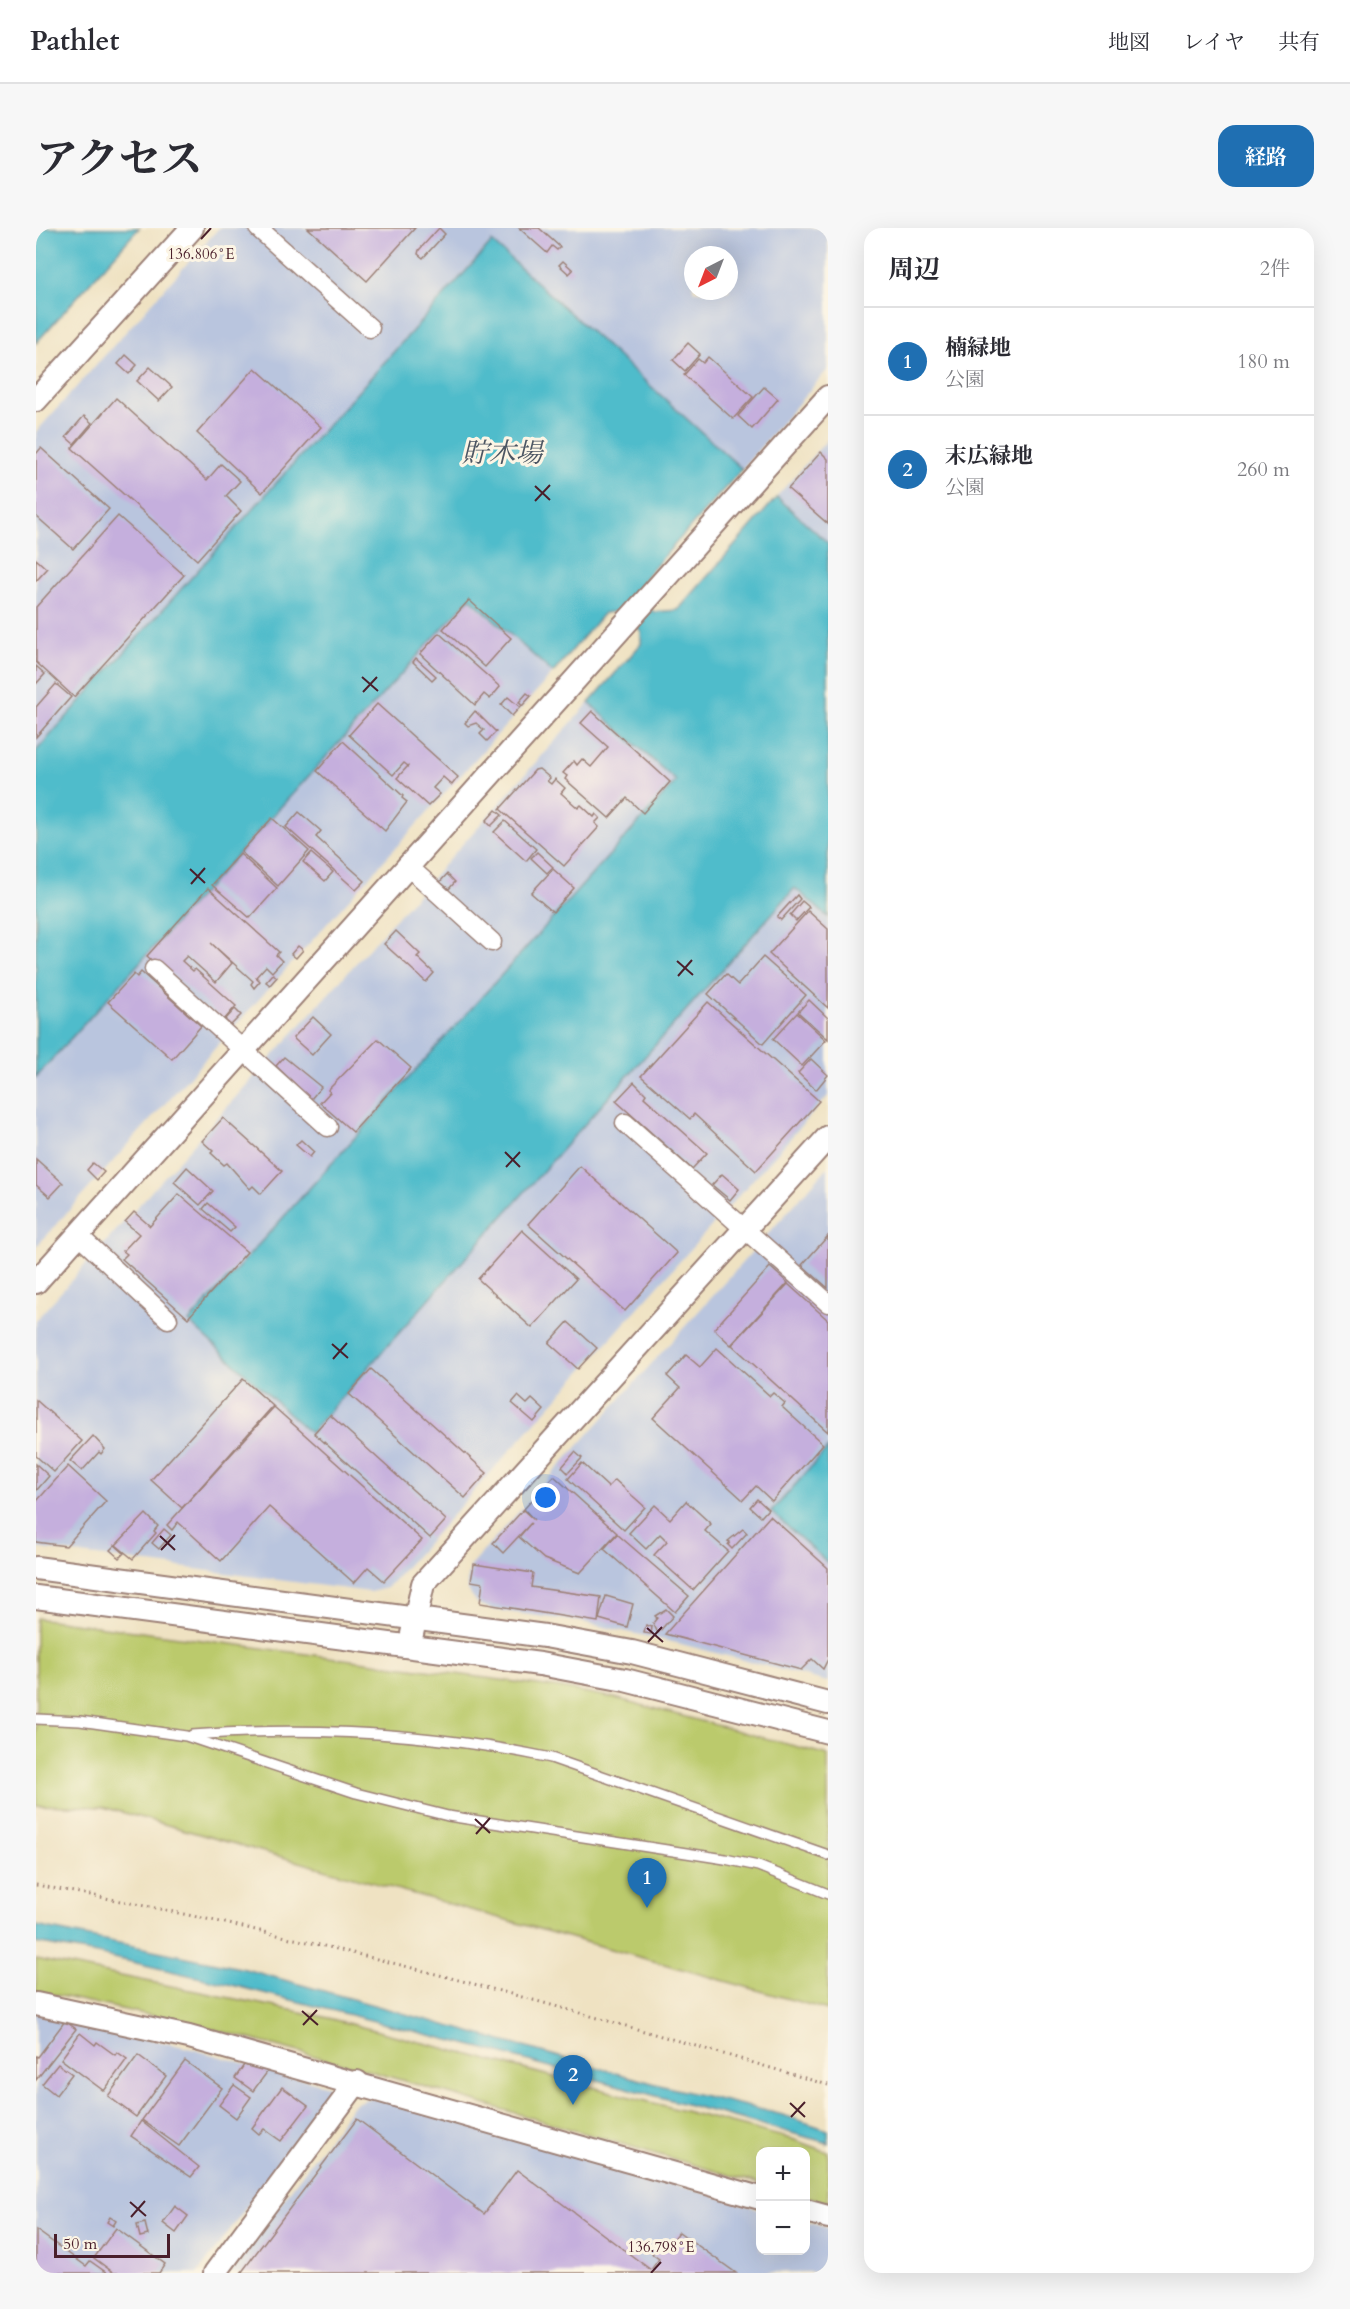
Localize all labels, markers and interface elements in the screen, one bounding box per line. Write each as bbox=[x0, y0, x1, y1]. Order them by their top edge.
text: Pathlet bbox=[30, 22, 119, 60]
text: 地図 bbox=[1108, 28, 1150, 57]
text: レイヤ bbox=[1183, 28, 1245, 57]
text: 共有 bbox=[1278, 28, 1320, 57]
button: 経路 bbox=[1218, 125, 1314, 187]
text: アクセス bbox=[36, 131, 203, 188]
text: 136.806°E bbox=[168, 244, 234, 264]
north arrow bbox=[684, 246, 738, 300]
text: 周辺 bbox=[888, 252, 940, 287]
text: 2件 bbox=[1260, 255, 1290, 282]
text: 楠緑地 bbox=[945, 333, 1011, 363]
text: 1 bbox=[902, 348, 913, 375]
text: 180 m bbox=[1237, 348, 1290, 375]
text: 公園 bbox=[945, 366, 985, 393]
water label: 貯木場 bbox=[462, 435, 545, 472]
text: 末広緑地 bbox=[945, 441, 1033, 471]
text: 2 bbox=[902, 456, 913, 483]
text: 260 m bbox=[1237, 456, 1290, 483]
text: 公園 bbox=[945, 474, 985, 501]
your location bbox=[531, 1483, 560, 1512]
pin: 1 bbox=[628, 1858, 666, 1908]
pin: 2 bbox=[554, 2056, 592, 2105]
map controls bbox=[756, 2147, 810, 2255]
button: + bbox=[756, 2147, 810, 2201]
button: − bbox=[756, 2201, 810, 2255]
scale bar bbox=[54, 2231, 170, 2258]
text: 50 m bbox=[63, 2233, 97, 2255]
text: 136.798°E bbox=[628, 2237, 694, 2257]

